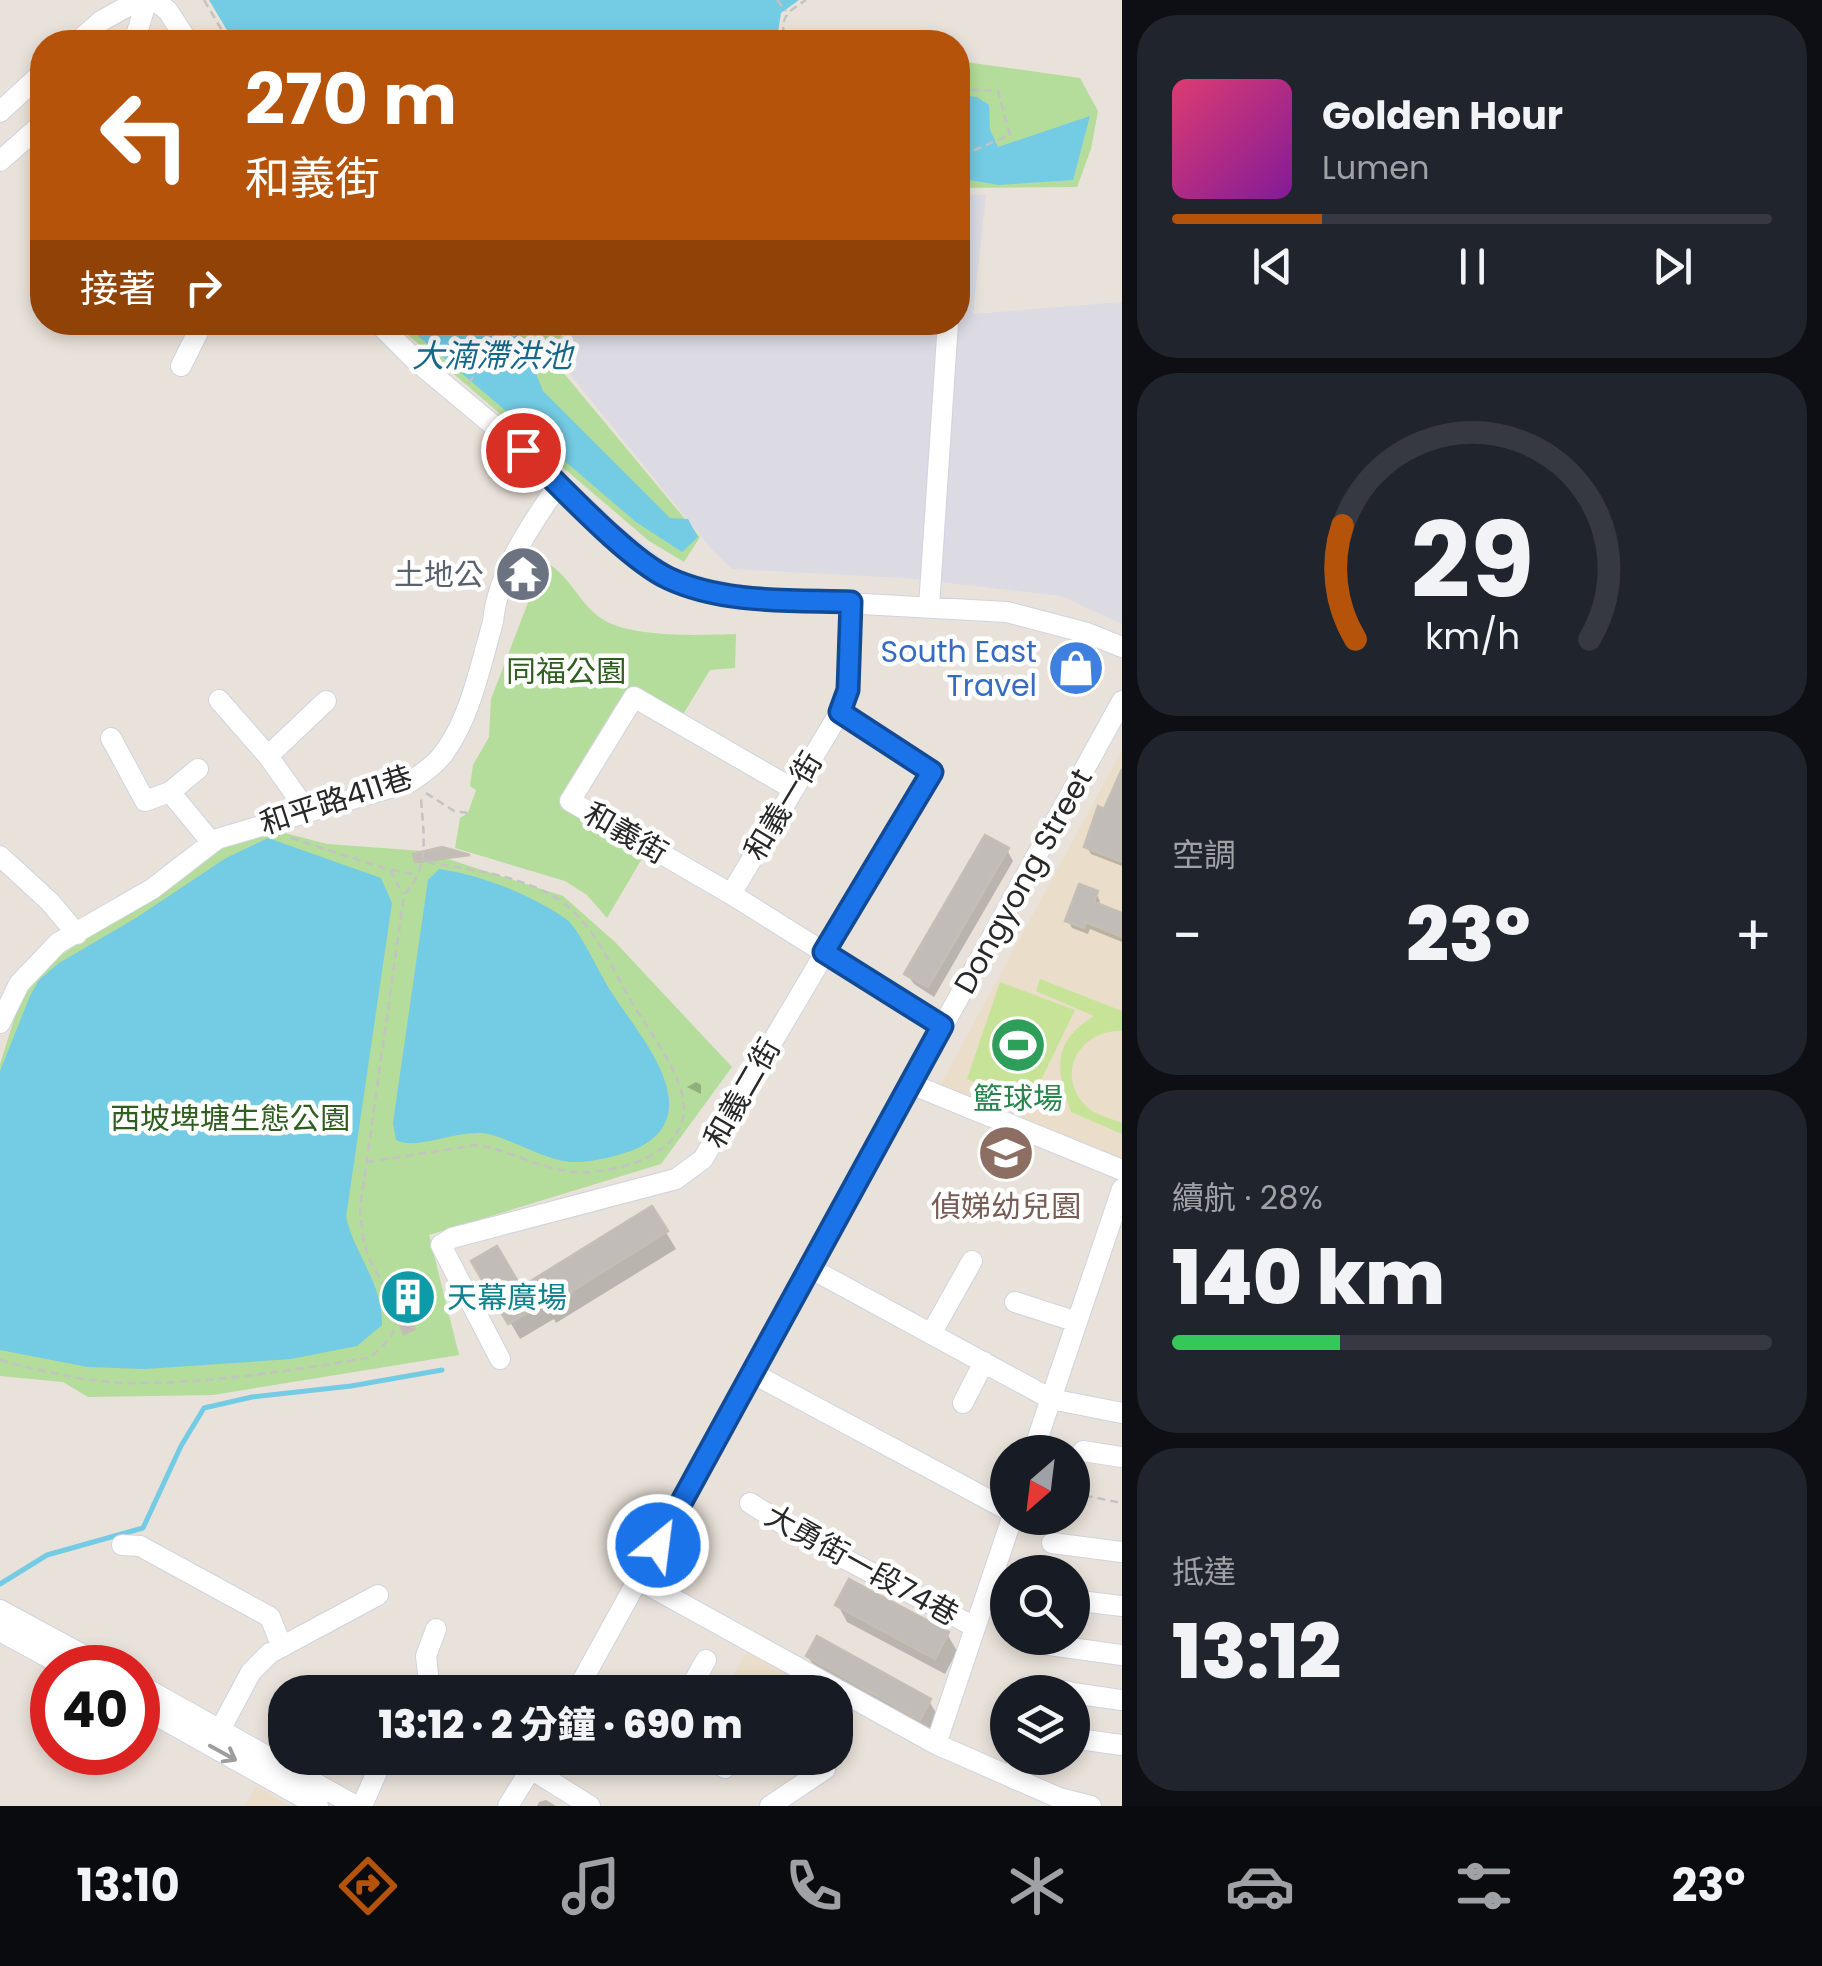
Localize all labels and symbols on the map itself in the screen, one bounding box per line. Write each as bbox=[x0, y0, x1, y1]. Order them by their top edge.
water label: 大湳滯洪池 bbox=[412, 333, 575, 378]
pin bbox=[481, 408, 566, 493]
temple icon: 土地公 bbox=[493, 544, 553, 604]
place label: 土地公 bbox=[394, 553, 484, 596]
place label: South East Travel bbox=[881, 630, 1037, 707]
shop icon: South East Travel bbox=[1046, 638, 1106, 698]
park label: 同福公園 bbox=[506, 650, 626, 693]
street label: 和義一街 bbox=[734, 743, 832, 869]
street label: 和平路411巷 bbox=[254, 755, 418, 845]
street label: Dongyong Street bbox=[943, 761, 1103, 1001]
street label: 和義街 bbox=[576, 792, 676, 874]
sports icon: 籃球場 bbox=[988, 1015, 1048, 1075]
street label: 和義二街 bbox=[693, 1030, 791, 1156]
place label: 籃球場 bbox=[973, 1077, 1063, 1120]
park label: 西坡埤塘生態公園 bbox=[110, 1097, 350, 1140]
school or university icon: 偵娣幼兒園 bbox=[976, 1123, 1036, 1183]
place label: 偵娣幼兒園 bbox=[931, 1185, 1081, 1228]
building icon: 天幕廣場 bbox=[378, 1267, 438, 1327]
place label: 天幕廣場 bbox=[447, 1276, 567, 1319]
north arrow bbox=[990, 1435, 1090, 1535]
position arrow bbox=[606, 1493, 710, 1597]
street label: 大勇街一段74巷 bbox=[757, 1494, 967, 1636]
speed limit sign: 40 bbox=[30, 1645, 160, 1775]
one-way arrow bbox=[207, 1743, 237, 1763]

